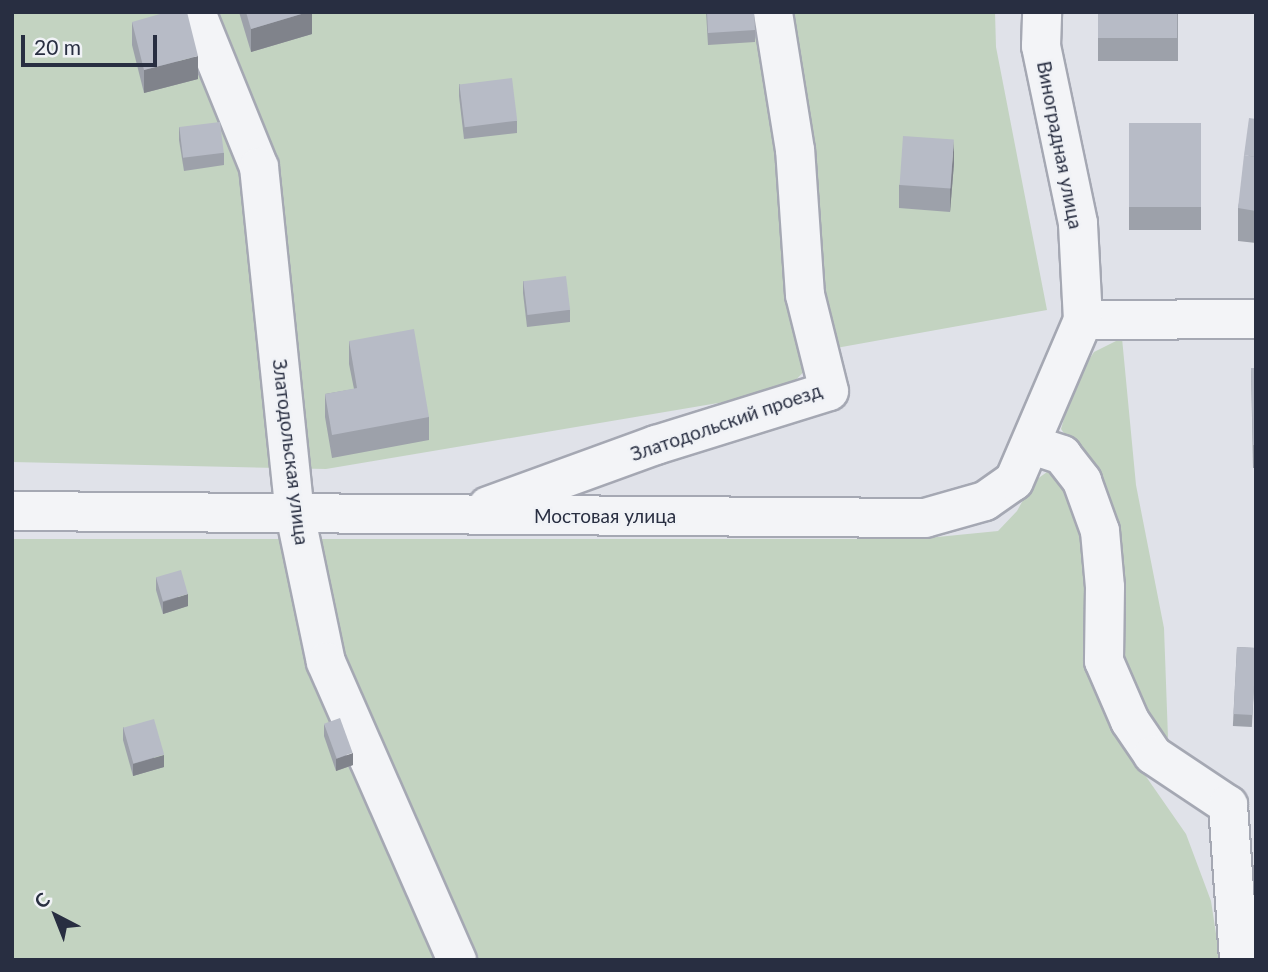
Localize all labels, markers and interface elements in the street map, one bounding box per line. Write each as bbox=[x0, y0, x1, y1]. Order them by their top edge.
scale bar bbox=[24, 21, 161, 65]
text: 20 m bbox=[34, 34, 81, 59]
street label: Виноградная улица bbox=[1033, 59, 1087, 231]
street label: Златодольская улица bbox=[268, 358, 314, 546]
street label: Златодольский проезд bbox=[627, 379, 825, 465]
street label: Мостовая улица bbox=[534, 505, 676, 527]
north arrow bbox=[21, 881, 91, 951]
text: С bbox=[29, 887, 54, 913]

